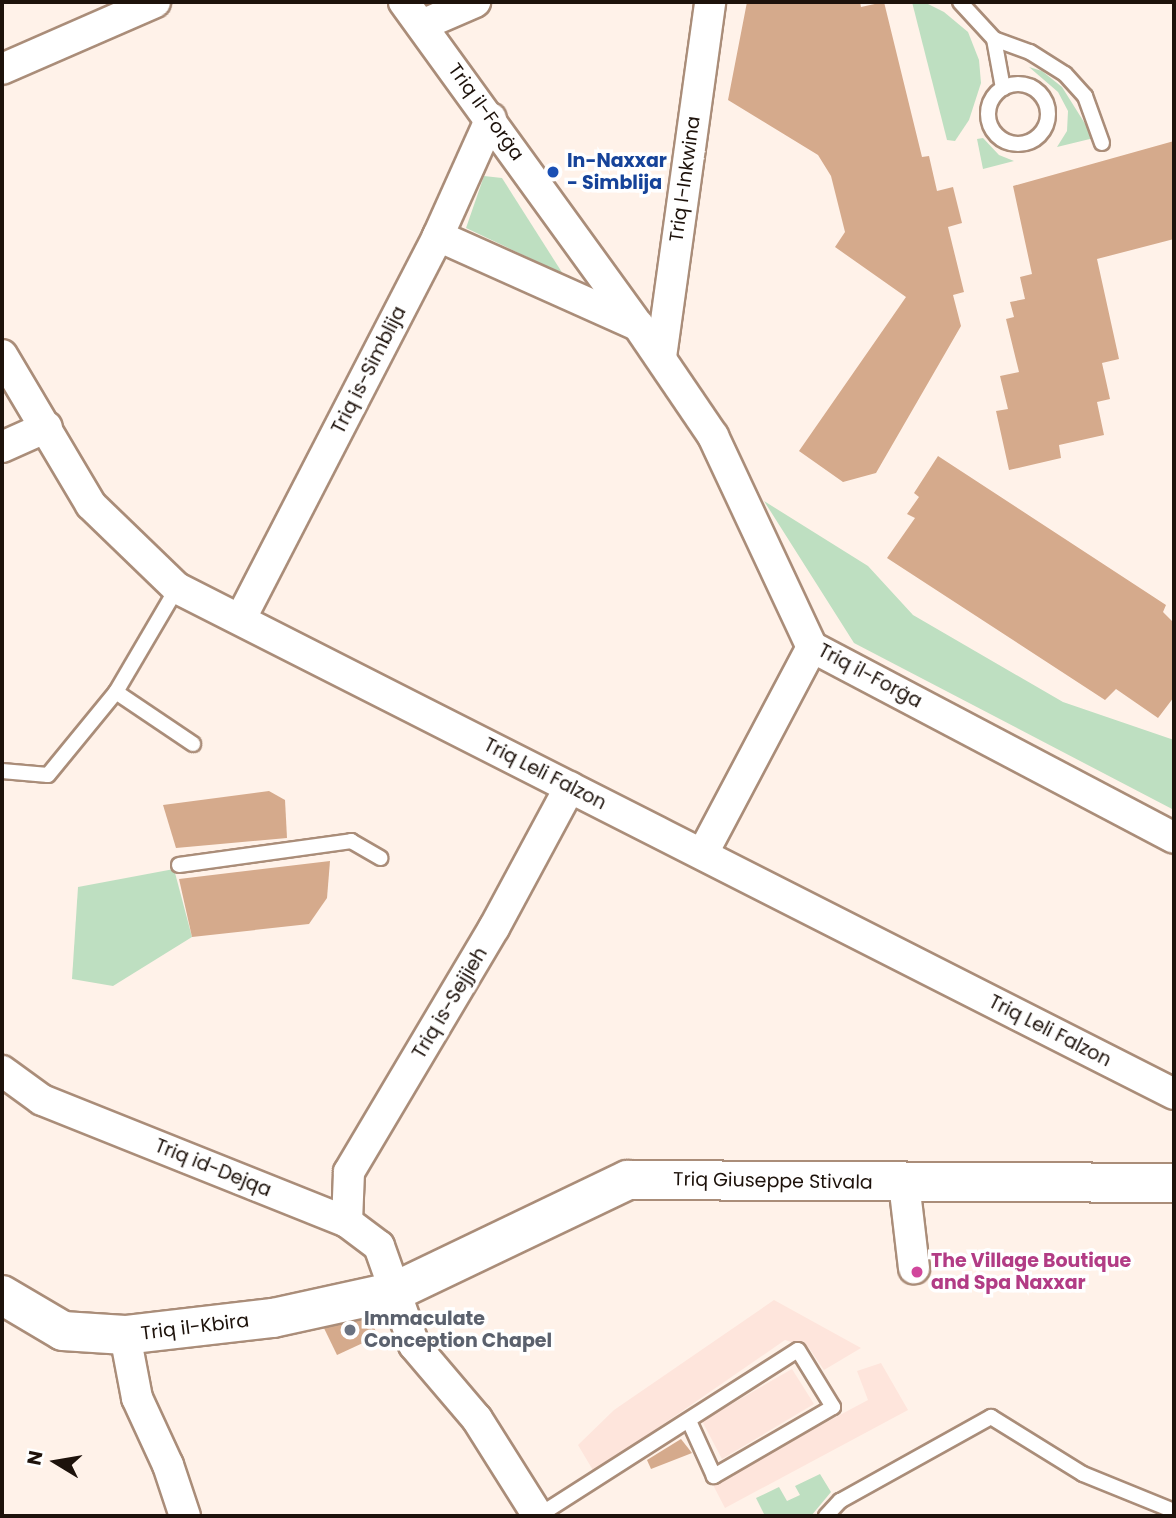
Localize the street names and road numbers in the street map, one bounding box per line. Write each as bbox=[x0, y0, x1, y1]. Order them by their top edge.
street label: Triq il-Forġa bbox=[443, 59, 529, 165]
street label: Triq l-Inkwina bbox=[665, 115, 705, 243]
street label: Triq is-Simblija bbox=[327, 302, 411, 438]
street label: Triq il-Forġa bbox=[814, 639, 926, 713]
street label: Triq Leli Falzon bbox=[480, 733, 610, 815]
street label: Triq is-Sejjieh bbox=[408, 943, 492, 1063]
street label: Triq Leli Falzon bbox=[985, 990, 1115, 1072]
street label: Triq id-Dejqa bbox=[151, 1134, 275, 1202]
street label: Triq Giuseppe Stivala bbox=[673, 1168, 873, 1194]
street label: Triq il-Kbira bbox=[140, 1309, 250, 1345]

